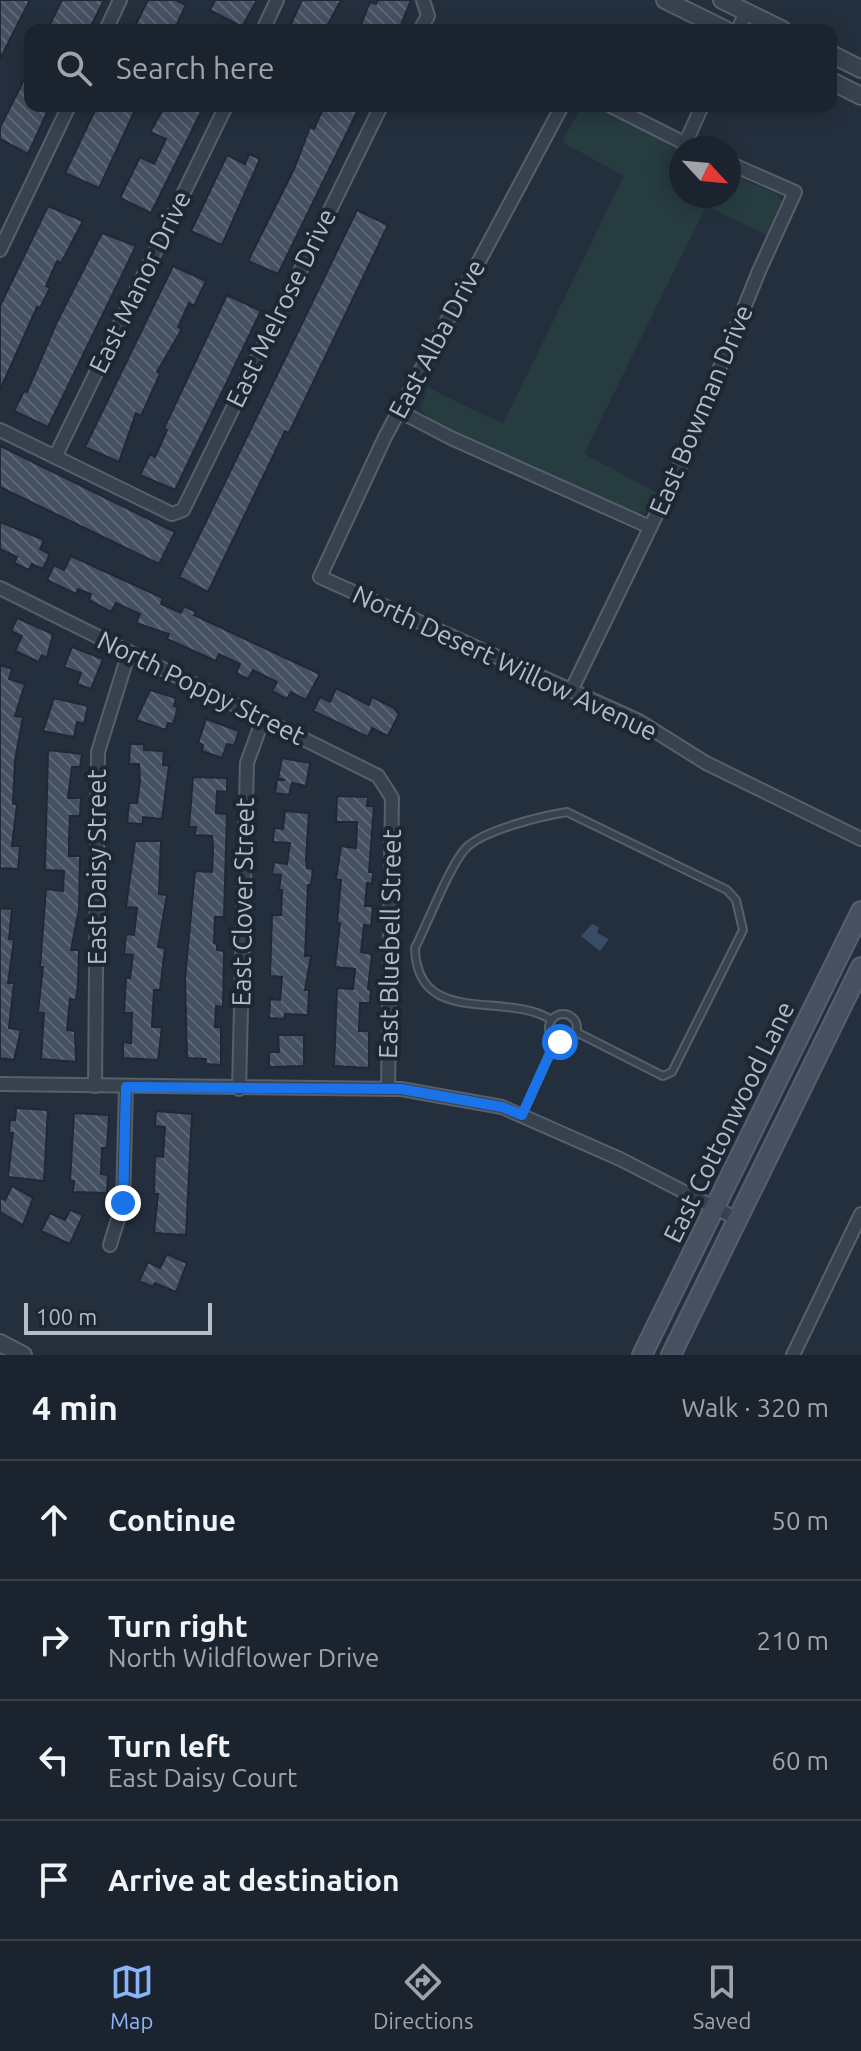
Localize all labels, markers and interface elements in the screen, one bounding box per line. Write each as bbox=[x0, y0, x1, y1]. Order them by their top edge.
search box bbox=[24, 24, 837, 112]
icon: search bbox=[52, 46, 96, 90]
text: Search here bbox=[116, 51, 275, 85]
north arrow bbox=[669, 136, 741, 208]
street label: East Manor Drive bbox=[83, 186, 196, 377]
street label: East Melrose Drive bbox=[220, 204, 341, 412]
street label: East Alba Drive bbox=[383, 255, 490, 423]
street label: East Bowman Drive bbox=[643, 300, 758, 519]
street label: North Desert Willow Avenue bbox=[348, 579, 662, 746]
street label: North Poppy Street bbox=[93, 625, 309, 750]
street label: East Daisy Street bbox=[82, 769, 111, 965]
street label: East Clover Street bbox=[226, 797, 259, 1007]
street label: East Bluebell Street bbox=[373, 829, 406, 1059]
street label: East Cottonwood Lane bbox=[658, 997, 800, 1247]
route start bbox=[542, 1024, 578, 1060]
route end bbox=[105, 1185, 141, 1221]
scale bar bbox=[24, 1299, 212, 1335]
text: 100 m bbox=[36, 1304, 97, 1329]
text: 4 min bbox=[32, 1388, 118, 1426]
text: Walk · 320 m bbox=[681, 1393, 829, 1422]
icon: ahead bbox=[32, 1498, 76, 1542]
text: Continue bbox=[108, 1503, 236, 1537]
text: 50 m bbox=[771, 1506, 829, 1535]
text: Turn right bbox=[108, 1609, 248, 1643]
icon: right bbox=[32, 1618, 76, 1662]
text: 210 m bbox=[757, 1626, 829, 1655]
text: North Wildflower Drive bbox=[108, 1643, 379, 1672]
text: Turn left bbox=[108, 1729, 230, 1763]
icon: left bbox=[32, 1738, 76, 1782]
text: 60 m bbox=[771, 1746, 829, 1775]
text: East Daisy Court bbox=[108, 1763, 297, 1792]
icon: arrive bbox=[32, 1858, 76, 1902]
text: Arrive at destination bbox=[108, 1863, 400, 1897]
tab: Map bbox=[110, 1960, 154, 2033]
tab: Directions bbox=[373, 1960, 473, 2033]
tab: Saved bbox=[693, 1960, 751, 2033]

